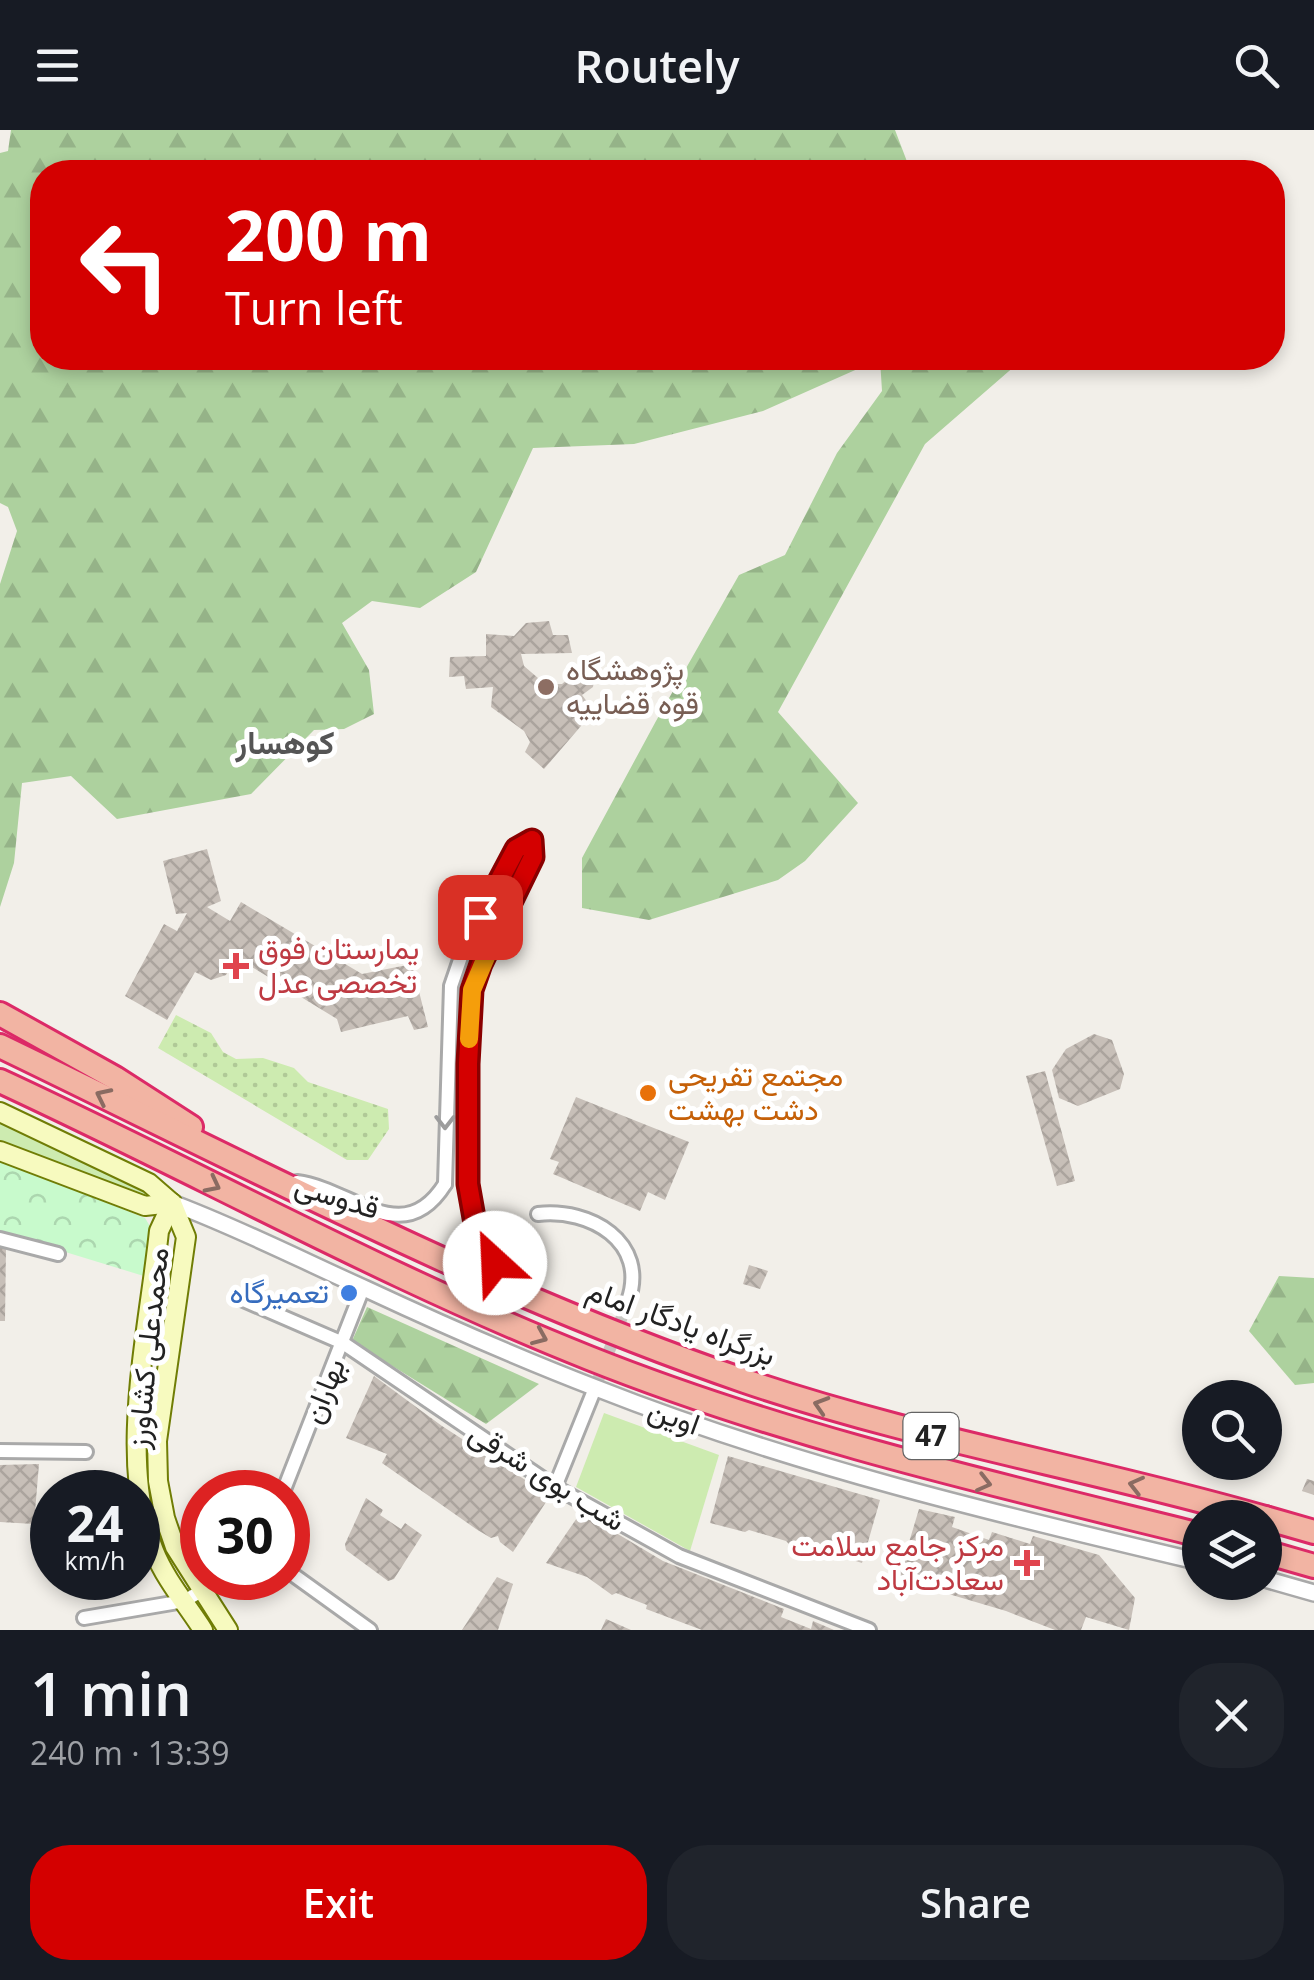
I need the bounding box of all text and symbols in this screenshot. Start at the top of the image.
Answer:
text: Routely [574,35,740,96]
icon: menu [30,38,85,93]
icon: search [1229,38,1284,93]
text: 200 m [225,186,432,282]
icon: left [60,200,190,330]
text: Turn left [225,277,403,338]
place label: پژوهشگاه قوه قضاییه [566,648,699,723]
marker: پژوهشگاه قوه قضاییه [535,676,557,698]
district label: کوهسار [235,720,334,763]
pin [438,875,523,960]
icon: arrive [453,890,508,945]
place label: یمارستان فوق تخصصی عدل [258,927,419,1002]
marker: یمارستان فوق تخصصی عدل [223,953,249,979]
place label: مجتمع تفریحی دشت بهشت [668,1054,843,1129]
marker: مجتمع تفریحی دشت بهشت [637,1082,659,1104]
one-way arrow [95,1088,113,1108]
one-way arrow [434,1116,456,1131]
street label: قدوسی [290,1163,385,1228]
one-way arrow [203,1173,221,1192]
position arrow [443,1211,547,1315]
street label: محمدعلی کشاورز [115,1245,177,1451]
street label: بزرگراه یادگار امام [581,1268,782,1375]
place label: تعمیرگاه [230,1271,329,1312]
marker: تعمیرگاه [338,1282,360,1304]
one-way arrow [530,1326,547,1346]
street label: بهاران [291,1352,354,1429]
map controls [1182,1380,1282,1600]
button: search [1182,1380,1282,1480]
street label: اوین [643,1387,706,1444]
one-way arrow [814,1396,831,1416]
street label: شب بوی شرقی [462,1411,634,1540]
road number: 47 [904,1413,958,1459]
speed limit sign: 30 [180,1470,310,1600]
one-way arrow [975,1471,992,1492]
one-way arrow [1128,1476,1145,1497]
text: 24 [66,1489,124,1557]
button: layers [1182,1500,1282,1600]
place label: مرکز جامع سلامت سعادت‌آباد [791,1524,1004,1599]
text: km/h [65,1543,125,1577]
marker: مرکز جامع سلامت سعادت‌آباد [1014,1550,1040,1576]
text: 1 min [30,1652,192,1734]
button: close [1179,1663,1284,1768]
text: 240 m · 13:39 [30,1731,229,1774]
button: Exit [30,1845,647,1960]
button: Share [667,1845,1284,1960]

